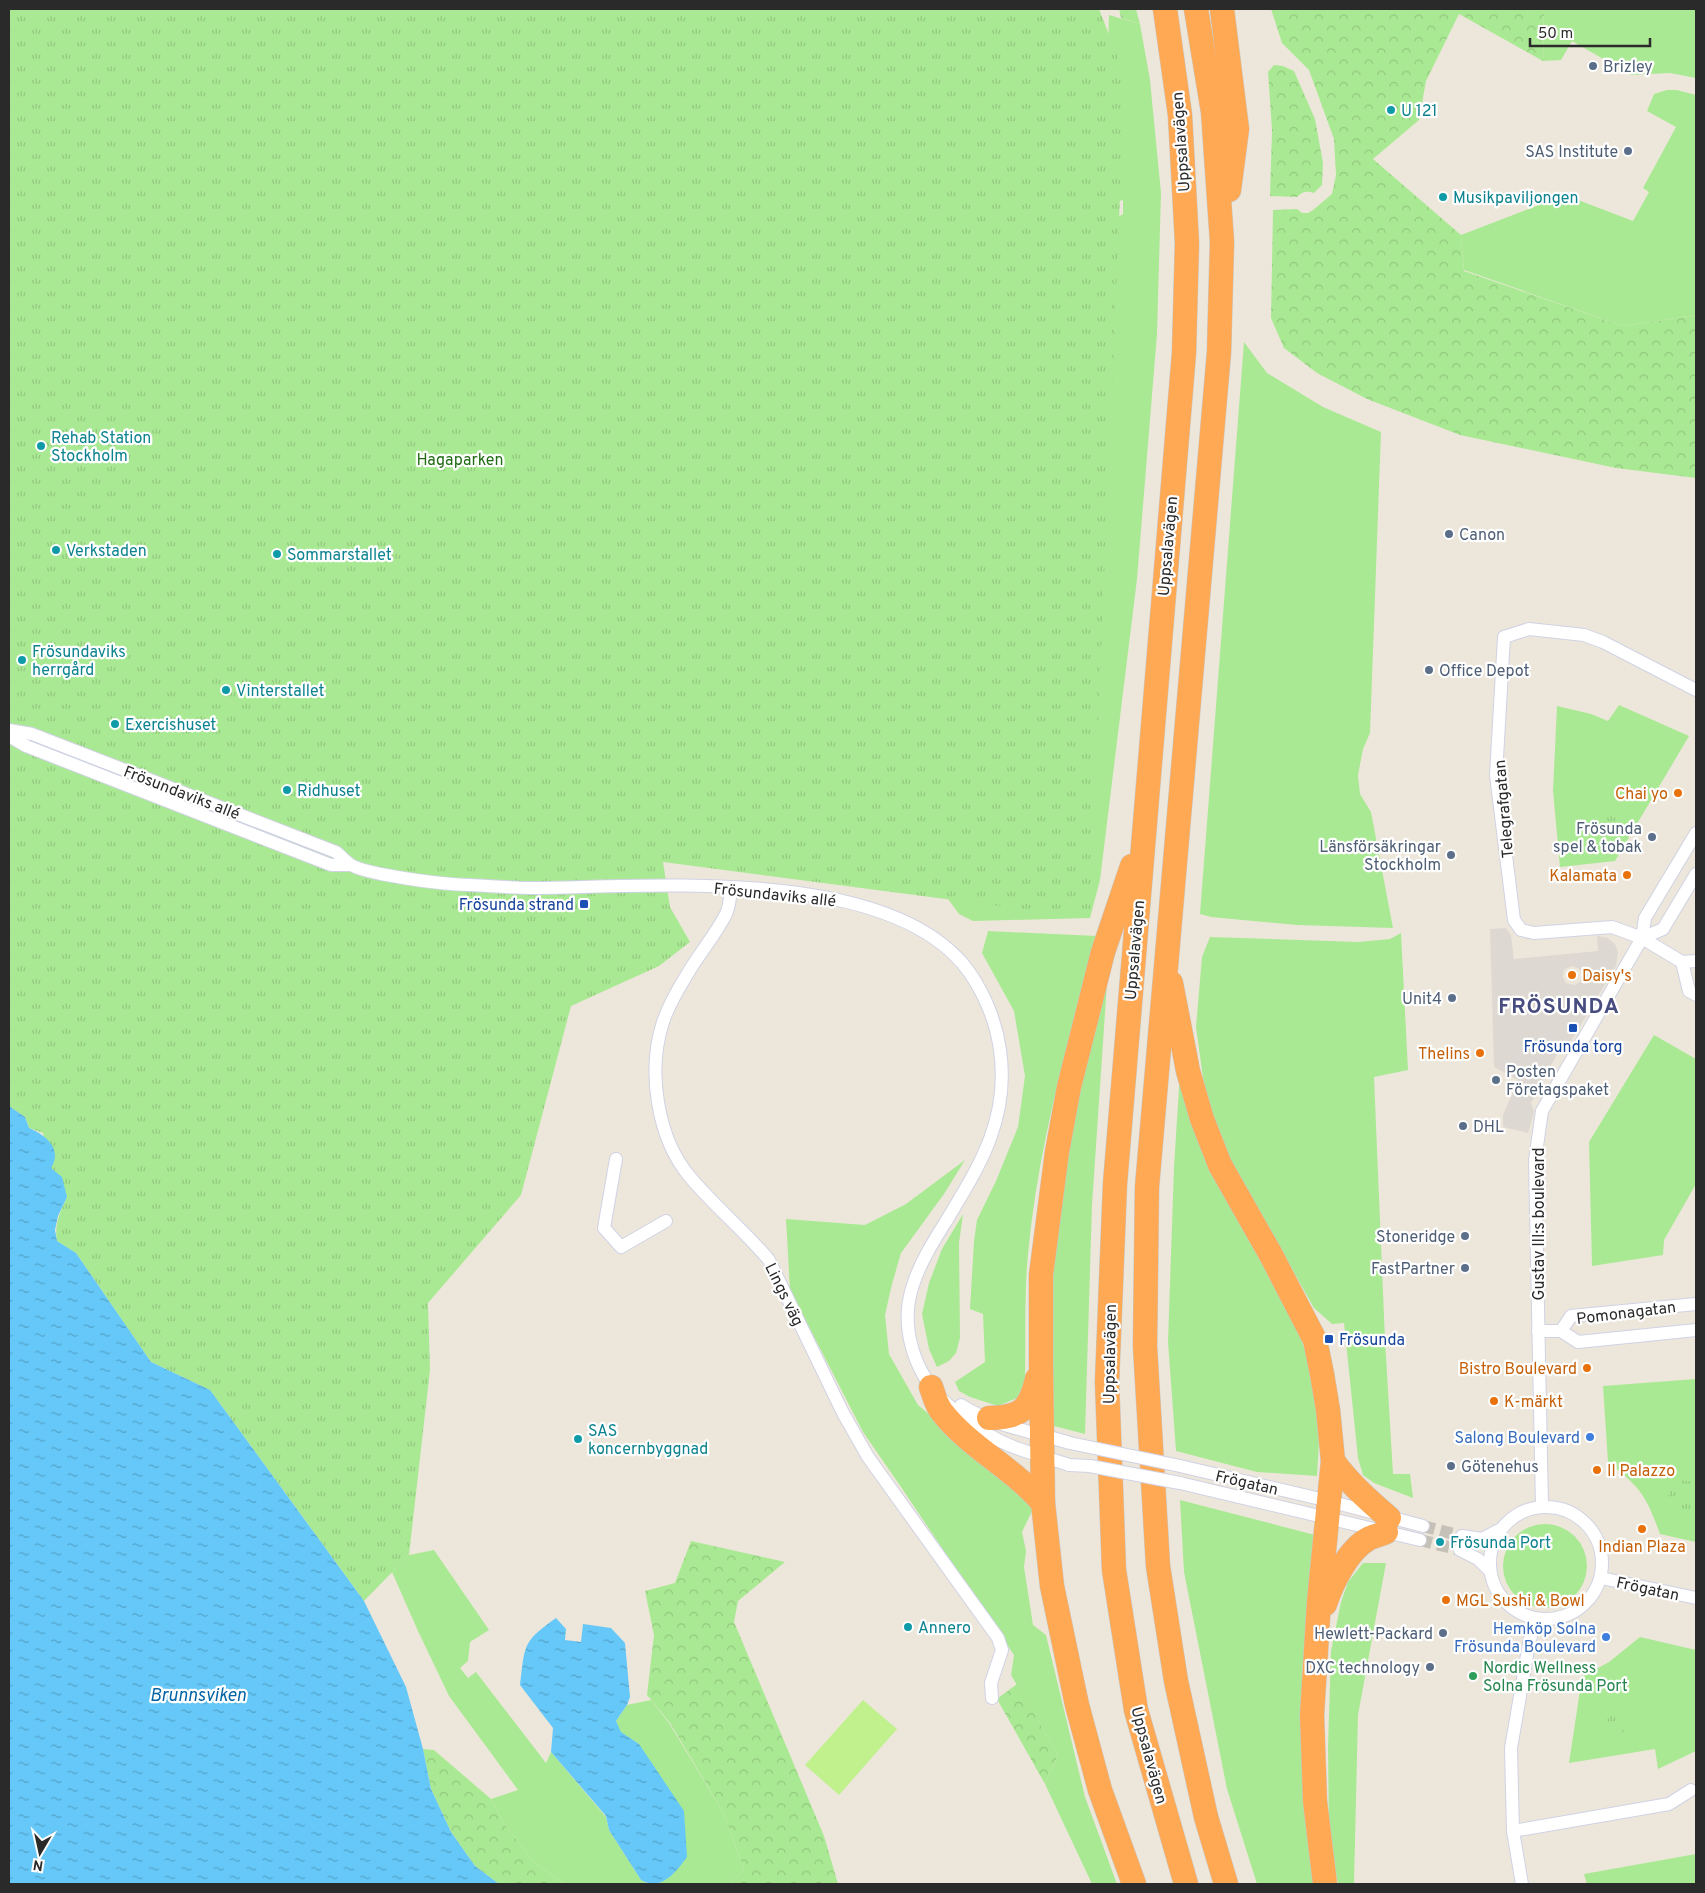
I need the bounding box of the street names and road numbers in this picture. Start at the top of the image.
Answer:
street label: Uppsalavägen [1169,91,1195,193]
street label: Uppsalavägen [1155,495,1183,597]
street label: Telegrafgatan [1491,759,1519,859]
street label: Frösundaviks allé [120,762,242,825]
street label: Frösundaviks allé [713,880,837,912]
street label: Uppsalavägen [1122,899,1150,1001]
street label: Gustav III:s boulevard [1530,1148,1550,1300]
street label: Lings väg [759,1260,807,1330]
street label: Pomonagatan [1575,1298,1677,1330]
street label: Uppsalavägen [1100,1304,1122,1404]
street label: Frögatan [1213,1467,1280,1501]
street label: Frögatan [1614,1574,1681,1606]
street label: Uppsalavägen [1125,1705,1171,1807]

